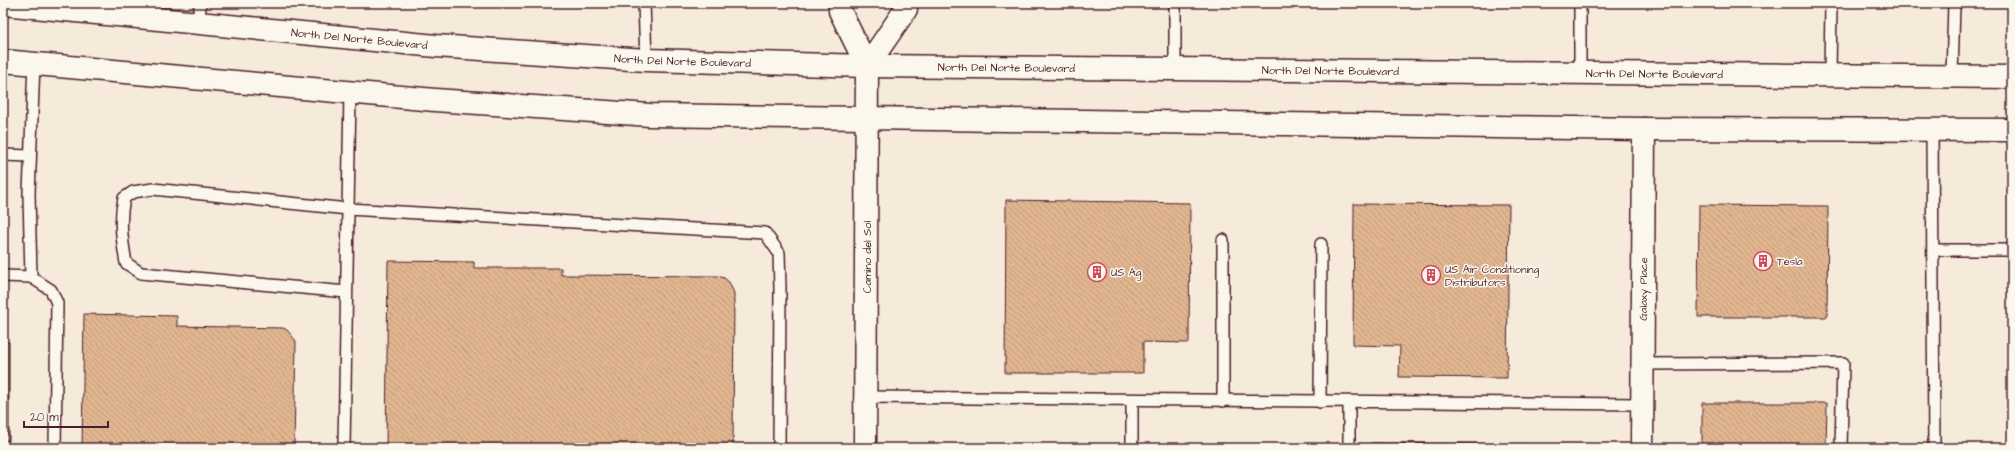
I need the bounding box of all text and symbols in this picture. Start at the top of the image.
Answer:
street label: North Del Norte Boulevard [290,24,429,53]
street label: North Del Norte Boulevard [614,50,752,70]
street label: North Del Norte Boulevard [938,59,1075,76]
street label: North Del Norte Boulevard [1262,62,1399,79]
street label: North Del Norte Boulevard [1586,65,1723,82]
street label: Camino del Sol [860,221,875,293]
building icon: Tesla [1752,250,1774,272]
place label: Tesla [1777,254,1803,269]
street label: Galaxy Place [1635,257,1651,321]
building icon: US Ag [1086,261,1108,283]
place label: US Air Conditioning Distributors [1445,262,1540,290]
building icon: US Air Conditioning Distributors [1420,264,1442,286]
place label: US Ag [1111,265,1142,281]
scale bar [24,403,108,429]
text: 20 m [30,409,59,426]

